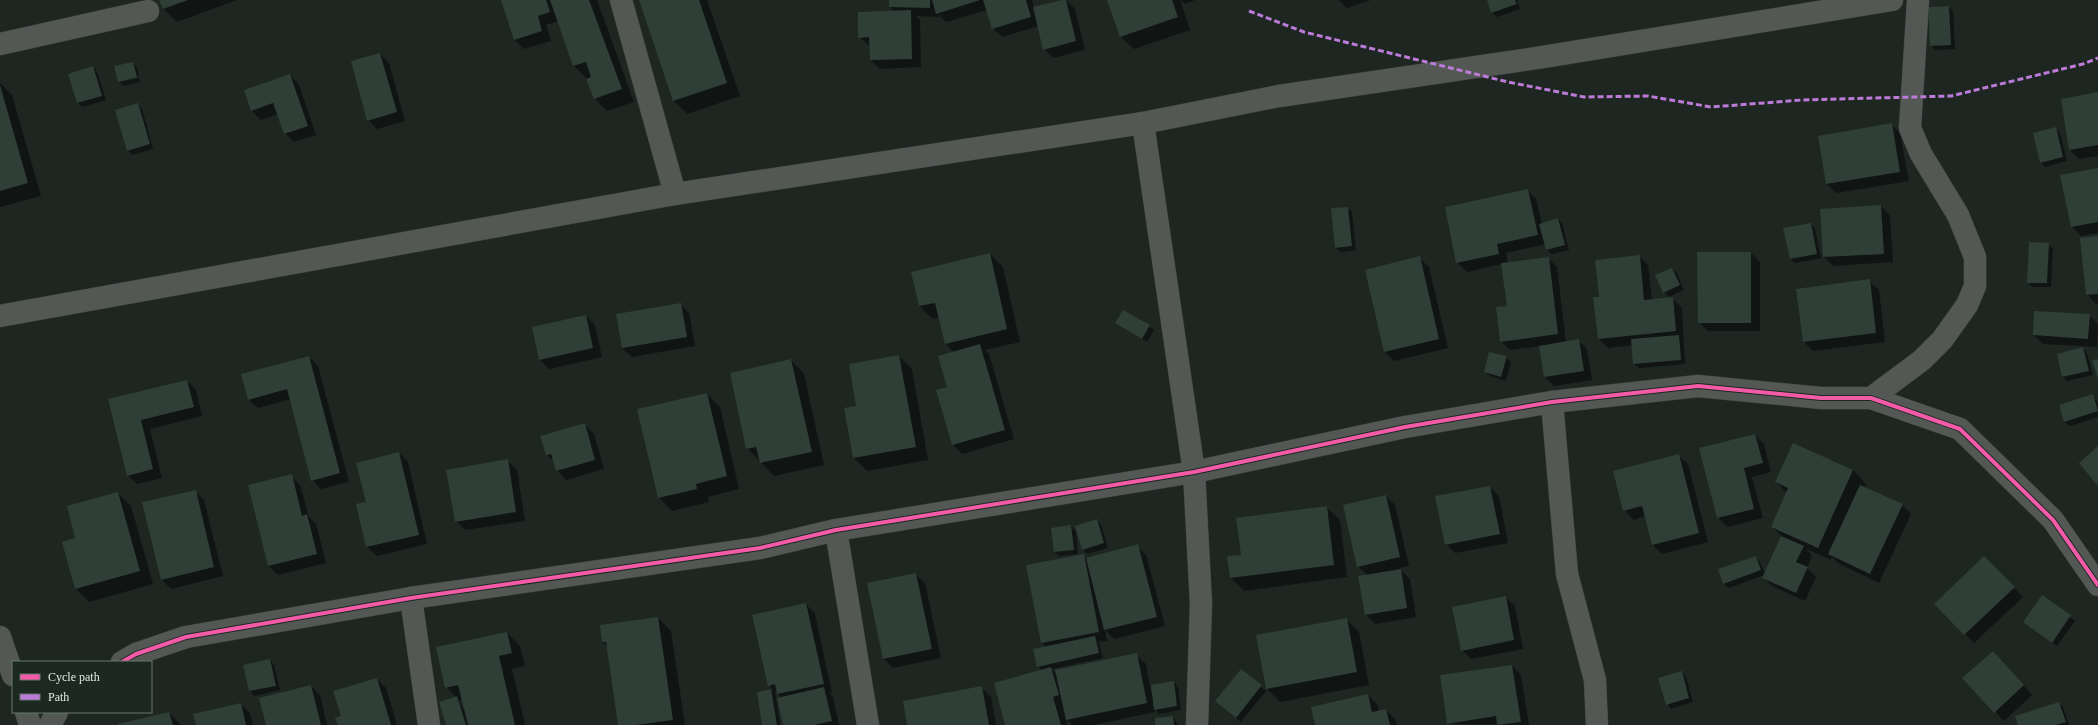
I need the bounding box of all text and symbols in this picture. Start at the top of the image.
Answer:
legend [12,661,152,713]
text: Cycle path [48,670,100,684]
text: Path [48,690,69,704]

